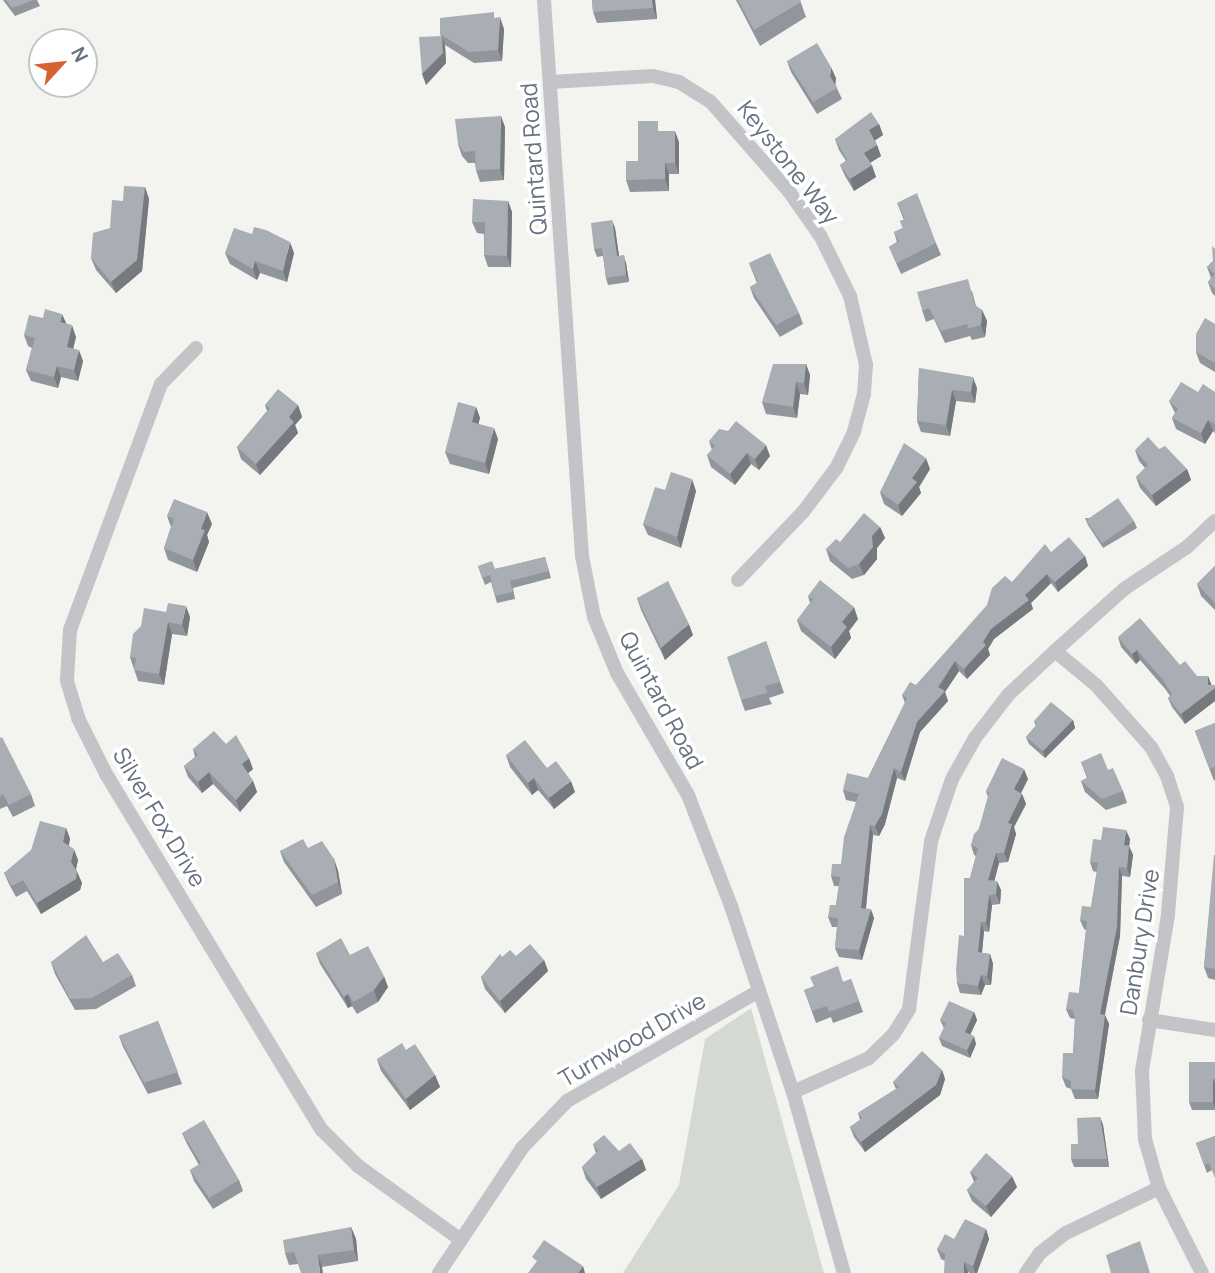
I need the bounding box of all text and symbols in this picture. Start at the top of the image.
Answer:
north arrow [28,28,98,98]
text: N [65,42,95,66]
street label: Quintard Road [514,82,552,236]
street label: Keystone Way [732,95,846,229]
street label: Quintard Road [614,626,710,774]
street label: Silver Fox Drive [108,742,212,892]
street label: Danbury Drive [1114,867,1164,1017]
street label: Turnwood Drive [554,986,710,1092]

